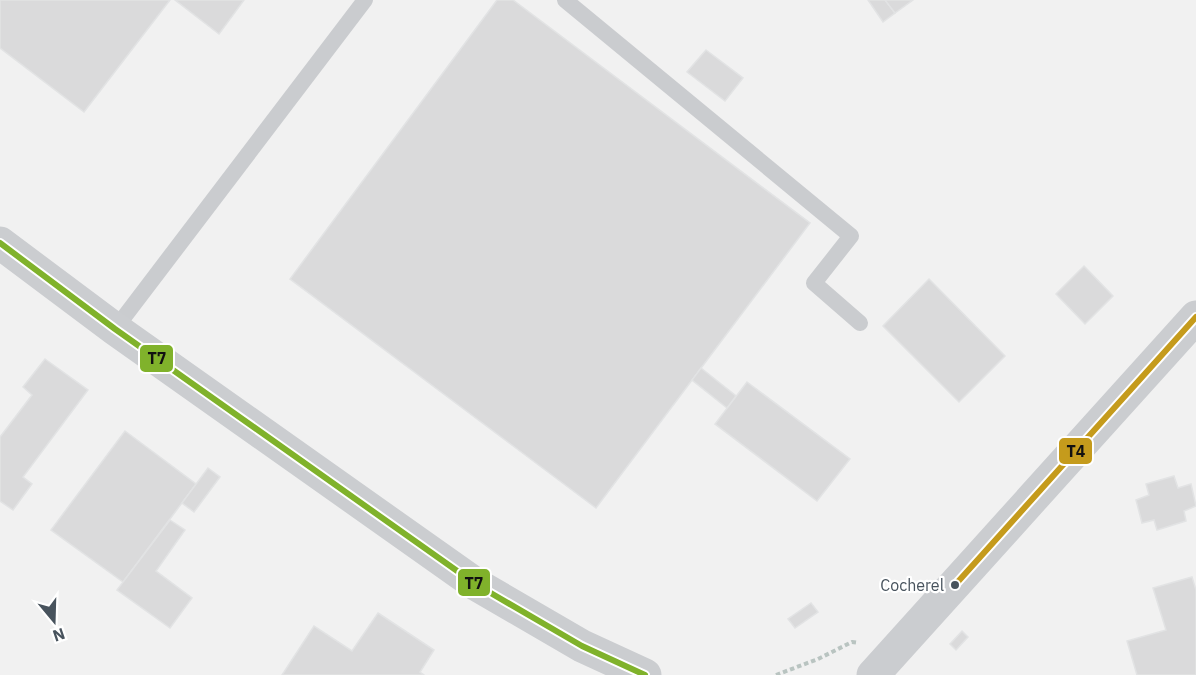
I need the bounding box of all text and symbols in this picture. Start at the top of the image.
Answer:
line badge: T7 [139,344,174,373]
text: T7 [148,348,166,368]
line badge: T4 [1058,437,1093,465]
text: T4 [1067,441,1086,461]
line badge: T7 [457,568,491,597]
text: T7 [465,573,483,593]
place label: Cocherel [880,575,944,595]
marker: Cocherel [949,579,961,591]
north arrow [24,591,84,651]
text: N [50,624,68,647]

